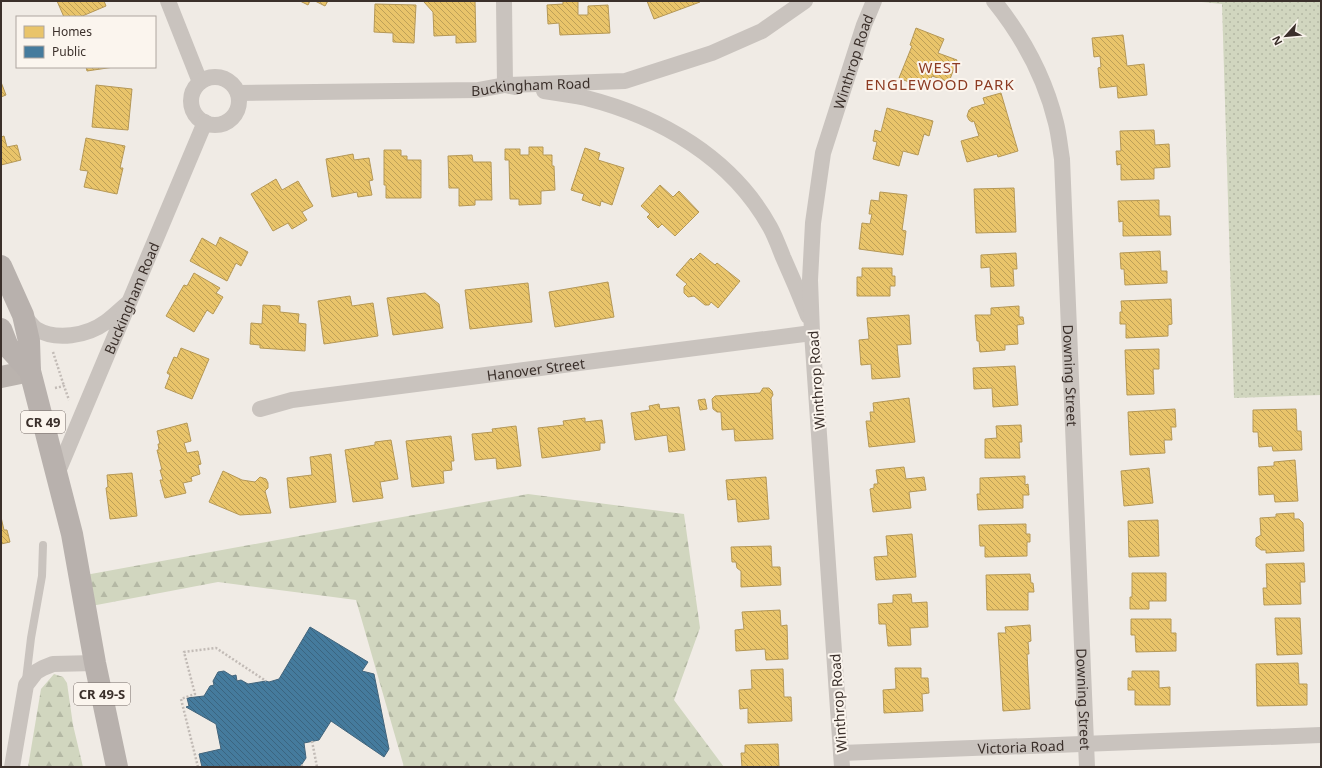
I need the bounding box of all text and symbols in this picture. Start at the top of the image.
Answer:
street label: Winthrop Road [828,11,877,111]
legend [16,16,156,68]
north arrow [1266,16,1306,56]
text: Homes [52,23,92,40]
text: N [1268,33,1285,48]
text: Public [52,43,86,60]
district label: WEST ENGLEWOOD PARK [865,57,1015,94]
street label: Buckingham Road [471,73,591,100]
street label: Buckingham Road [99,239,163,357]
street label: Downing Street [1059,324,1082,427]
street label: Winthrop Road [803,330,829,430]
street label: Hanover Street [486,353,586,384]
road number: CR 49 [21,411,65,433]
street label: Downing Street [1073,648,1096,750]
street label: Winthrop Road [825,653,851,753]
road number: CR 49-S [74,683,130,705]
street label: Victoria Road [977,735,1065,757]

